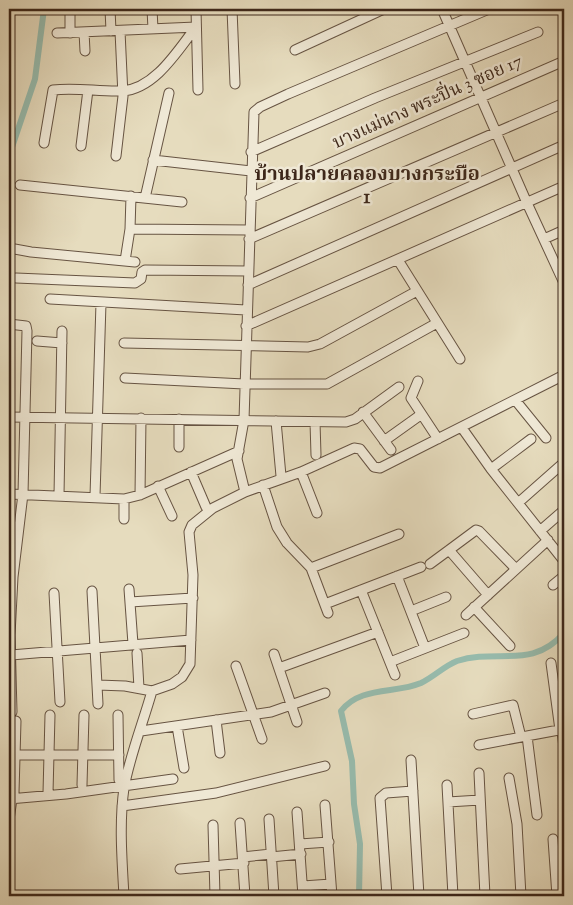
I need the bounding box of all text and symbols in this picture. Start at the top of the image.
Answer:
street label: บางแม่นาง พระปิ่น 3 ซอย 17 [328,47,527,157]
district label: บ้านปลายคลองบางกระบือ 1 [254,161,480,213]

